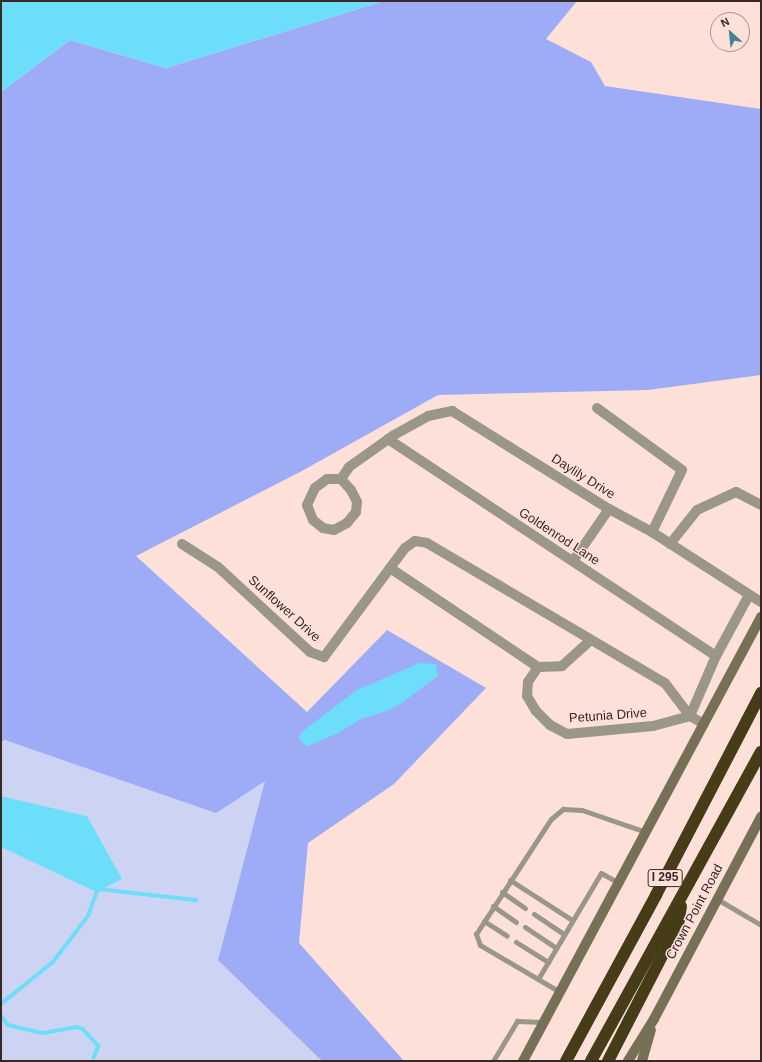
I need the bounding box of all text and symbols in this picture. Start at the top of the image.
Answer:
north arrow [710,12,750,52]
text: N [719,15,731,29]
street label: Daylily Drive [548,451,618,503]
street label: Goldenrod Lane [516,505,602,569]
street label: Sunflower Drive [245,573,323,645]
street label: Petunia Drive [569,705,647,727]
street label: Crown Point Road [663,862,727,962]
road number: I 295 [647,868,683,888]

